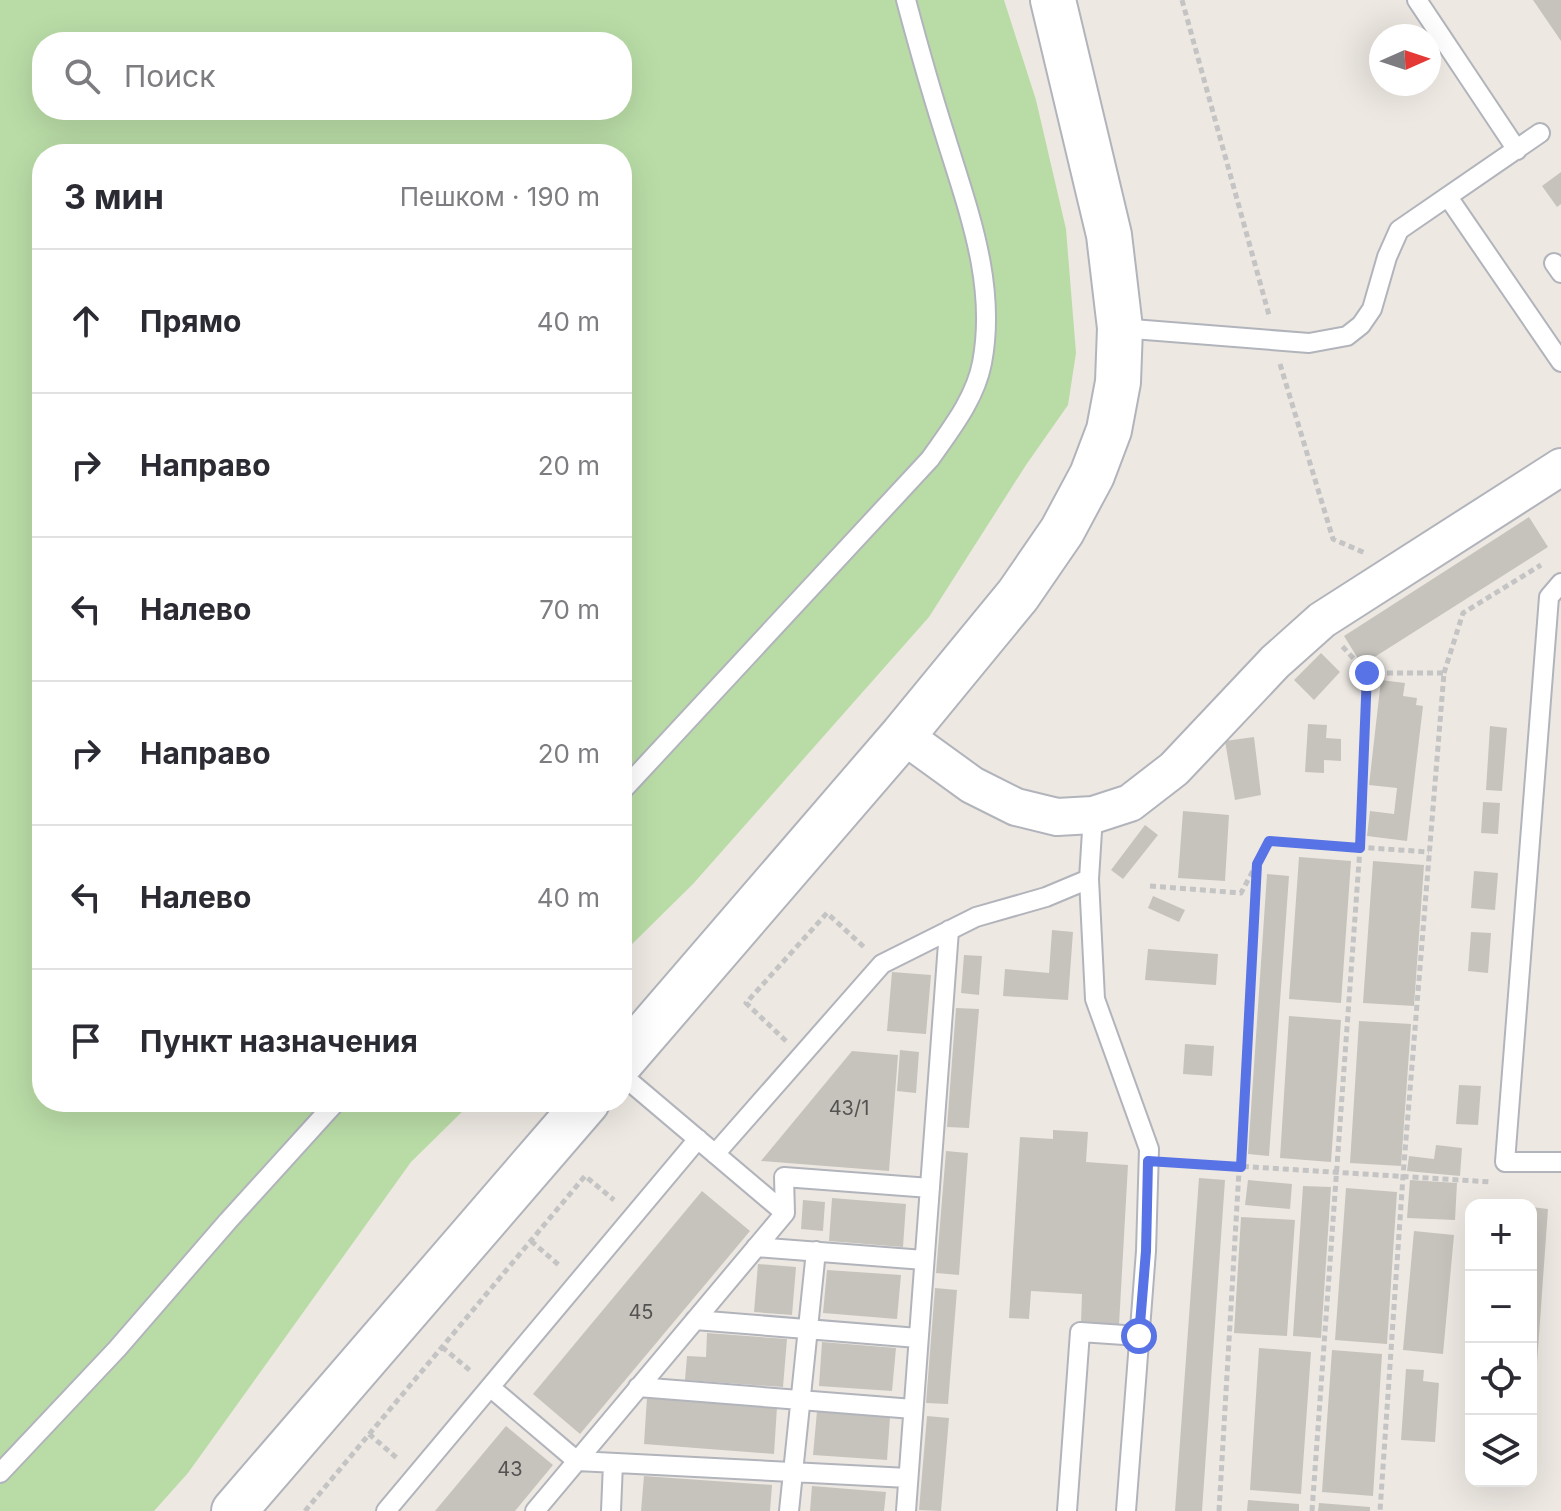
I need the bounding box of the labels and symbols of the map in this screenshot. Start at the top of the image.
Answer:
north arrow [1369,24,1441,96]
route end [1349,655,1385,691]
house number: 43/1 [829,1096,869,1120]
house number: 45 [628,1300,654,1324]
route start [1121,1318,1157,1354]
house number: 43 [497,1457,523,1481]

